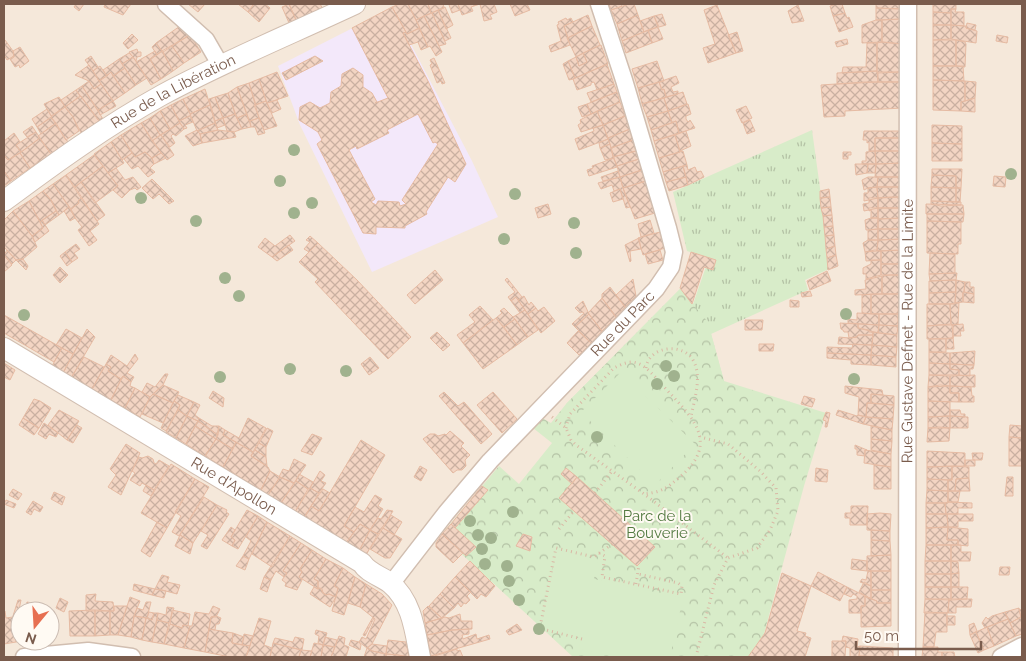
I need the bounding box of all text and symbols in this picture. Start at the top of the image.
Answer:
street label: Rue de la Libération [108,51,238,132]
street label: Rue Gustave Defnet - Rue de la Limite [898,198,917,463]
street label: Rue du Parc [587,287,658,360]
street label: Rue d'Apollon [188,453,280,519]
park label: Parc de la Bouverie [623,507,691,542]
north arrow [10,601,60,651]
scale bar [856,618,981,650]
text: 50 m [864,627,899,645]
text: N [23,629,39,648]

